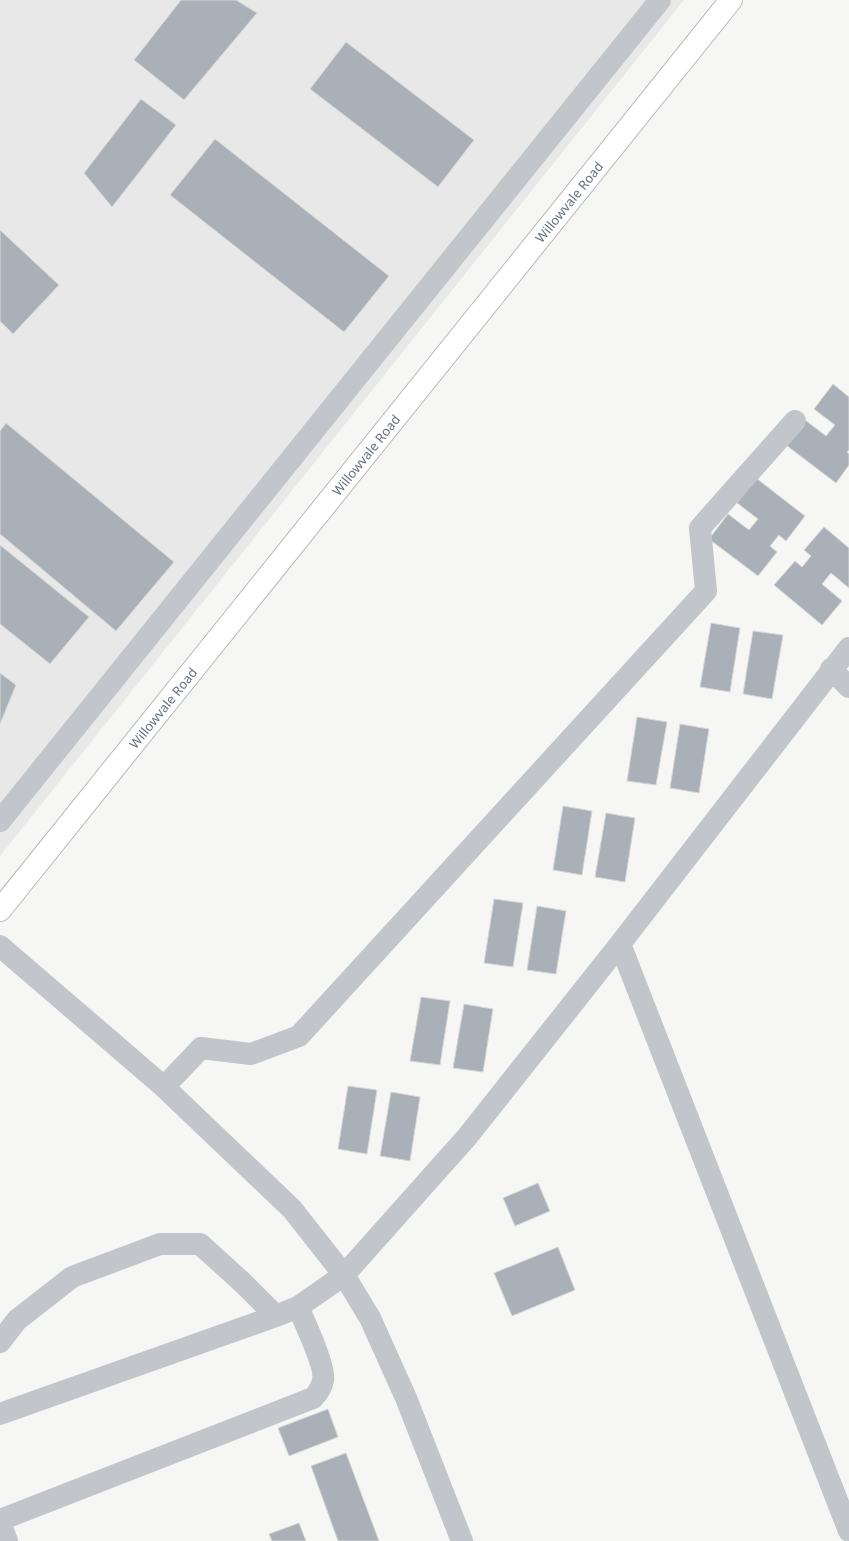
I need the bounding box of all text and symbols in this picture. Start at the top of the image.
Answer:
street label: Willowvale Road [531,158,607,246]
street label: Willowvale Road [328,411,404,499]
street label: Willowvale Road [125,664,201,752]

